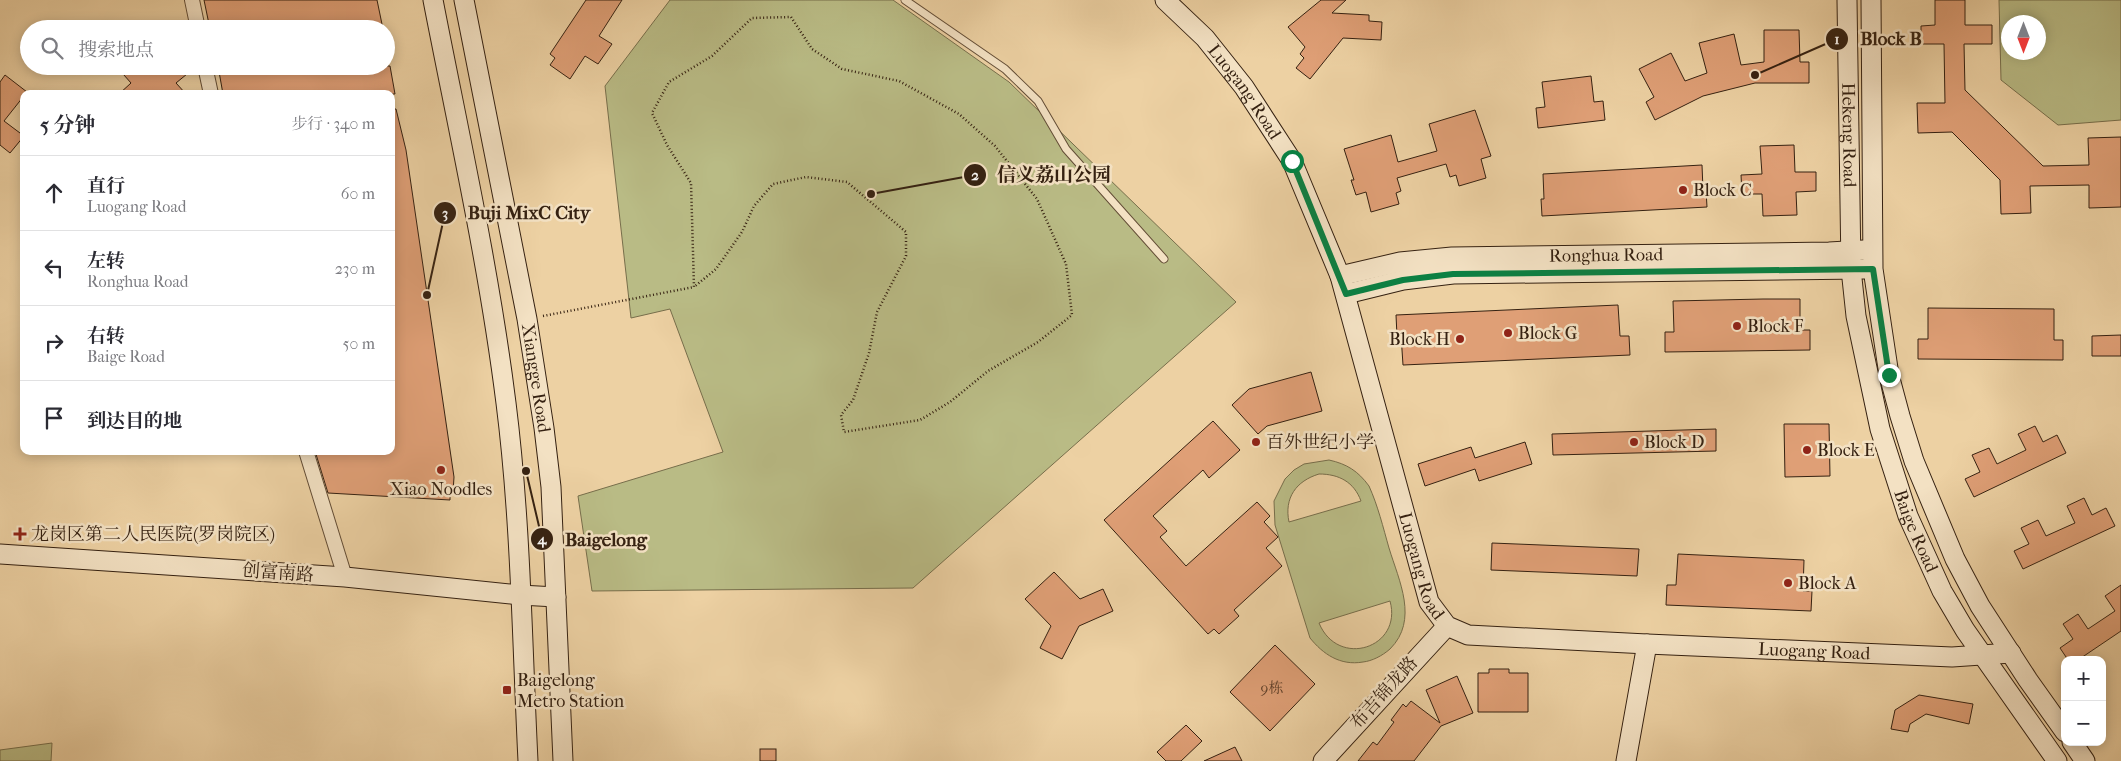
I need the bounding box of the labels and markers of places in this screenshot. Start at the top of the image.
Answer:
callout: Block B [1825,22,1931,56]
callout: 信义荔山公园 [962,158,1121,192]
place label: Block C [1693,180,1752,201]
marker: Block C [1677,184,1689,196]
callout: Buji MixC City [432,196,600,230]
place label: Block F [1747,316,1804,337]
marker: Block F [1731,320,1743,332]
place label: Block G [1518,323,1578,344]
marker: Block G [1502,327,1514,339]
place label: Block H [1389,329,1450,350]
marker: Block H [1454,333,1466,345]
place label: 百外世纪小学 [1266,432,1374,453]
place label: Block D [1644,432,1704,453]
marker: 百外世纪小学 [1250,436,1262,448]
marker: Block D [1628,436,1640,448]
place label: Block E [1817,440,1875,461]
marker: Block E [1801,444,1813,456]
marker: Xiao Noodles [435,464,447,476]
place label: Xiao Noodles [390,479,493,500]
callout: Baigelong [530,522,657,556]
place label: 龙岗区第二人民医院(罗岗院区) [31,524,275,545]
marker: 龙岗区第二人民医院(罗岗院区) [13,527,27,541]
place label: Block A [1798,573,1857,594]
marker: Block A [1782,577,1794,589]
place label: Baigelong Metro Station [517,670,625,712]
marker: Baigelong Metro Station [501,684,513,696]

